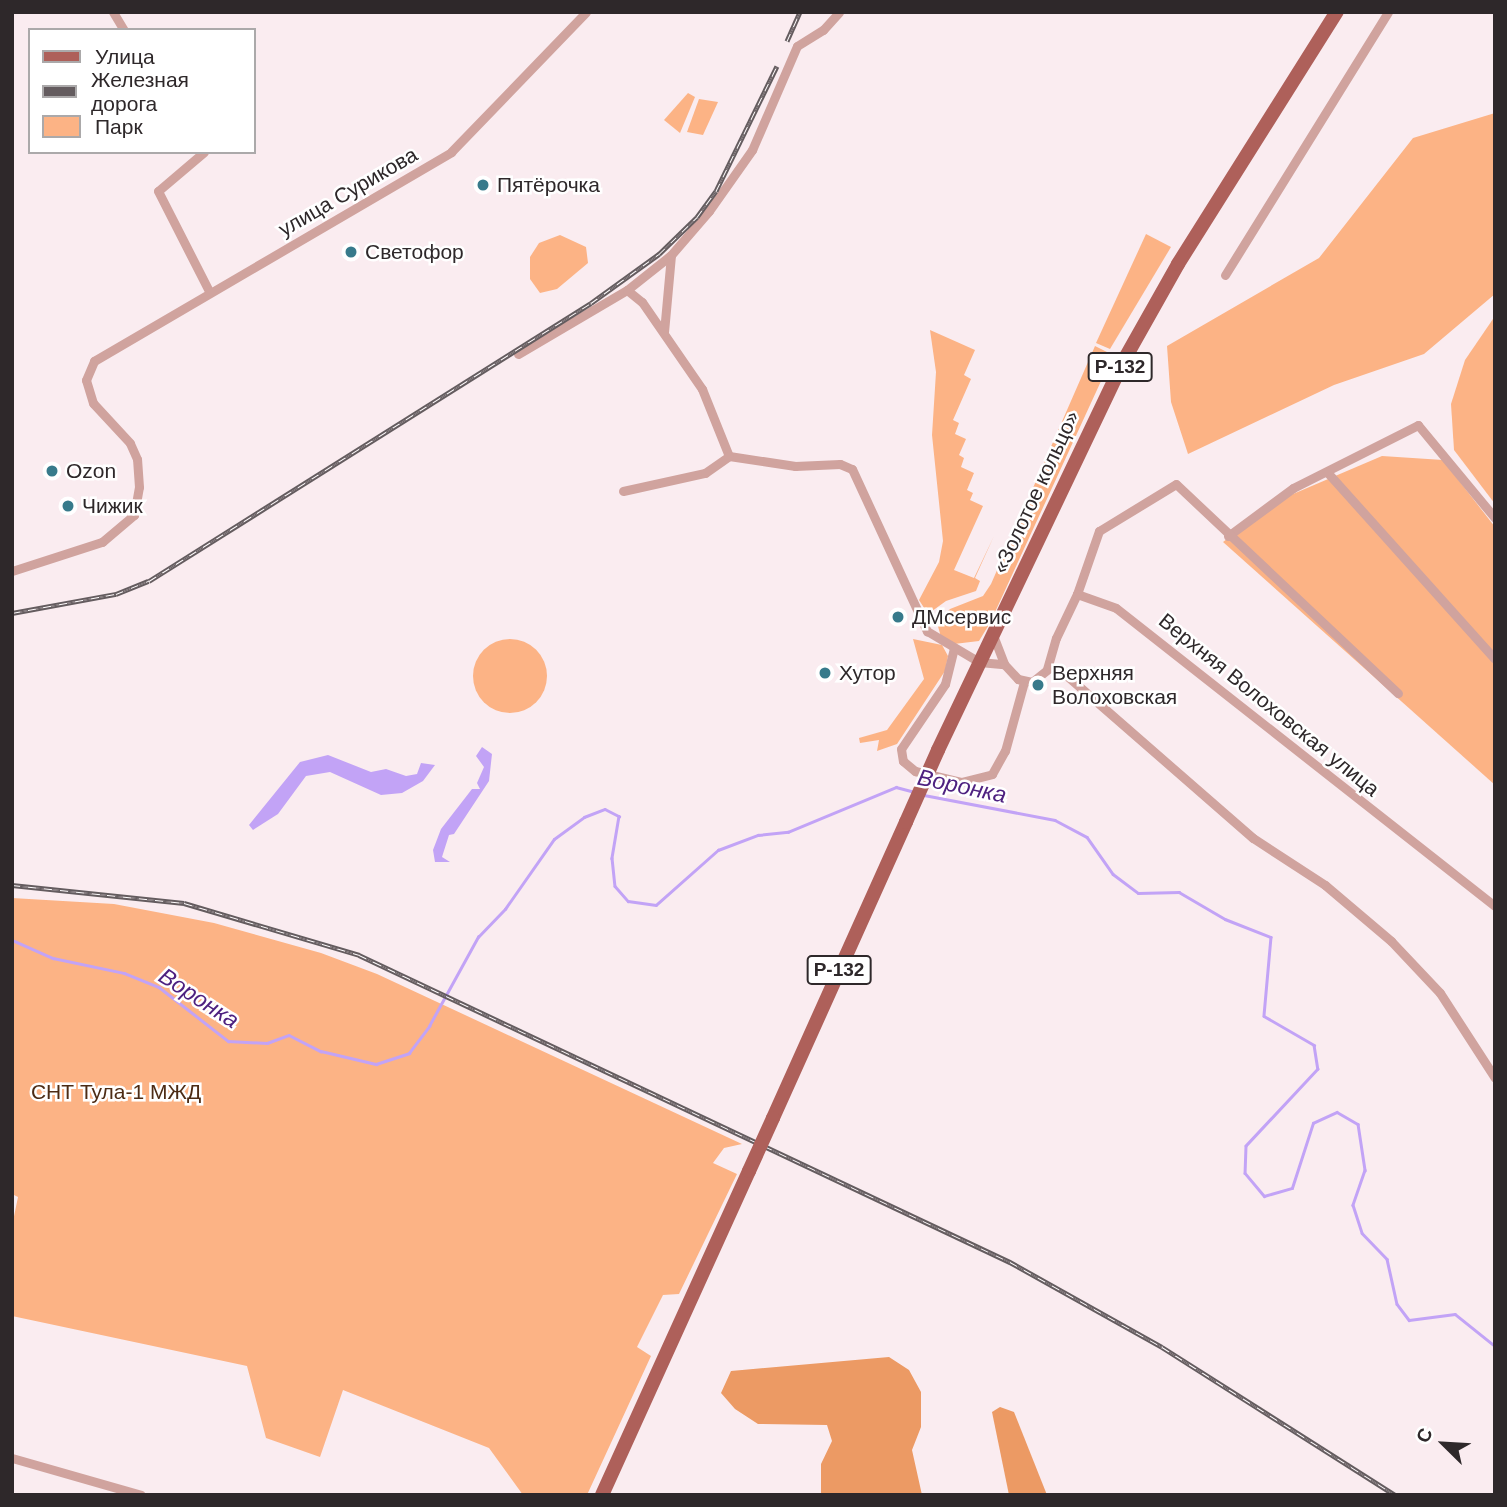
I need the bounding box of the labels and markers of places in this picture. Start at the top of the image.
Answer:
place label: Пятёрочка [497,172,600,198]
marker: Пятёрочка [475,177,491,193]
place label: Светофор [365,239,464,265]
marker: Светофор [343,244,359,260]
place label: Ozon [66,458,116,484]
marker: Ozon [44,463,60,479]
place label: Чижик [82,493,143,519]
marker: Чижик [60,498,76,514]
place label: ДМсервис [912,604,1011,630]
marker: ДМсервис [890,609,906,625]
place label: Хутор [839,660,896,686]
place label: Верхняя Волоховская [1052,660,1177,710]
marker: Хутор [817,665,833,681]
marker: Верхняя Волоховская [1030,677,1046,693]

